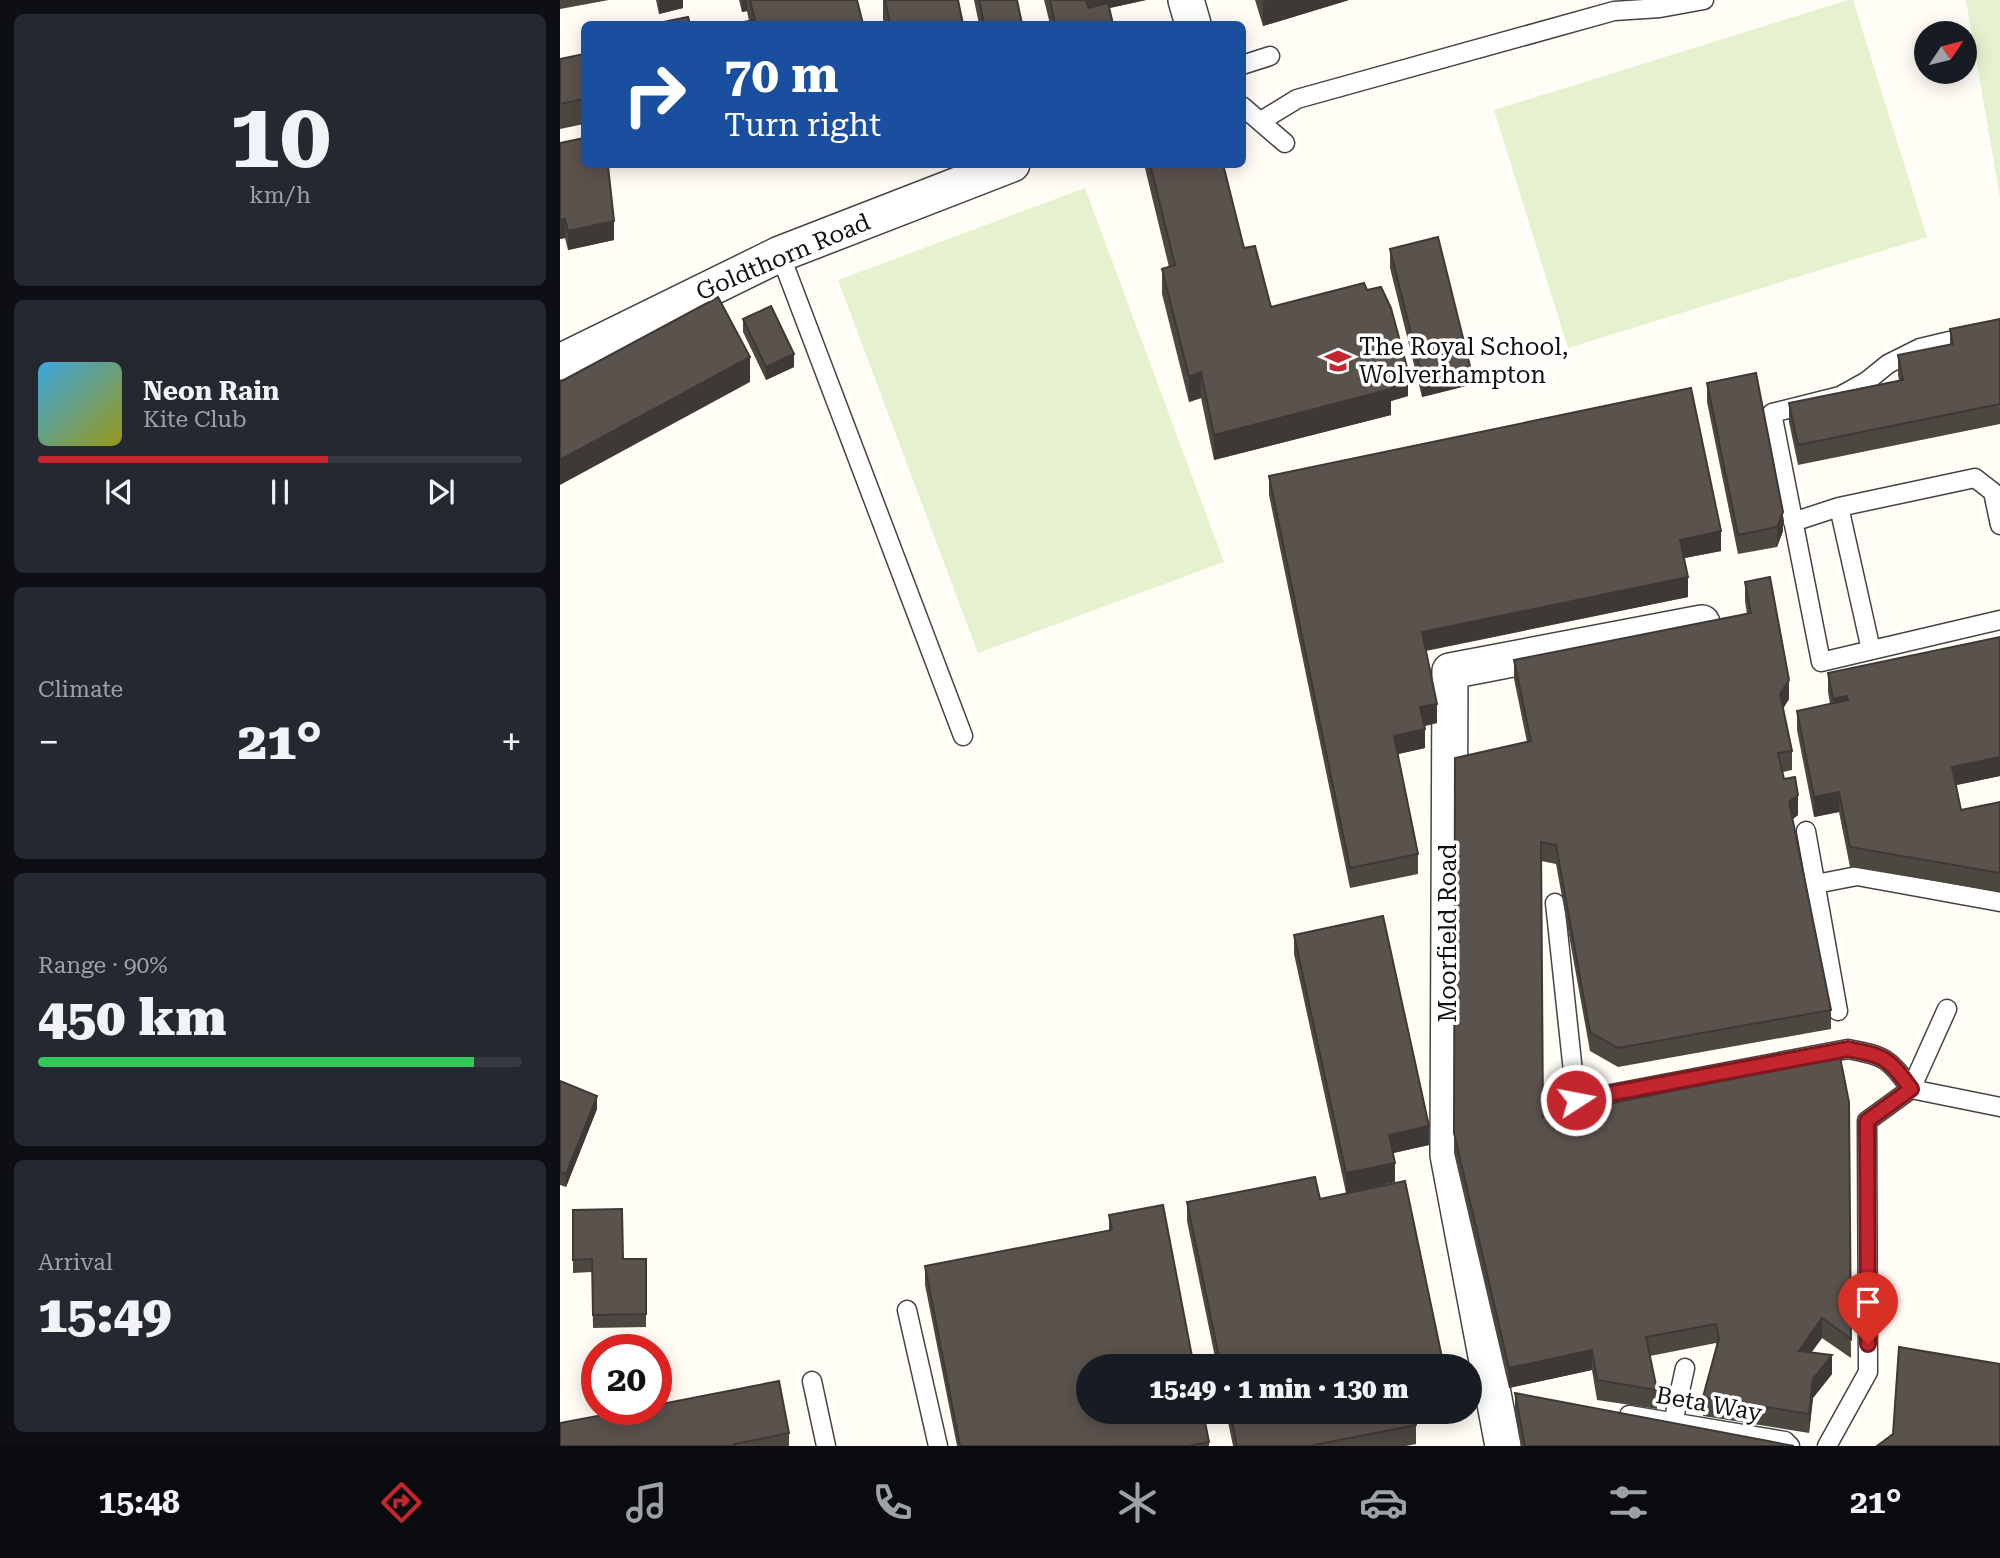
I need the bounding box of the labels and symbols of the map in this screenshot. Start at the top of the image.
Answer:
north arrow [1914,21,1978,84]
street label: Goldthorn Road [692,208,874,306]
place label: The Royal School, Wolverhampton [1359,333,1568,389]
school or university icon: The Royal School, Wolverhampton [1323,346,1353,376]
street label: Moorfield Road [1434,844,1462,1022]
position arrow [1539,1063,1613,1137]
pin [1838,1272,1898,1344]
speed limit sign: 20 [581,1334,672,1425]
street label: Beta Way [1654,1381,1765,1427]

